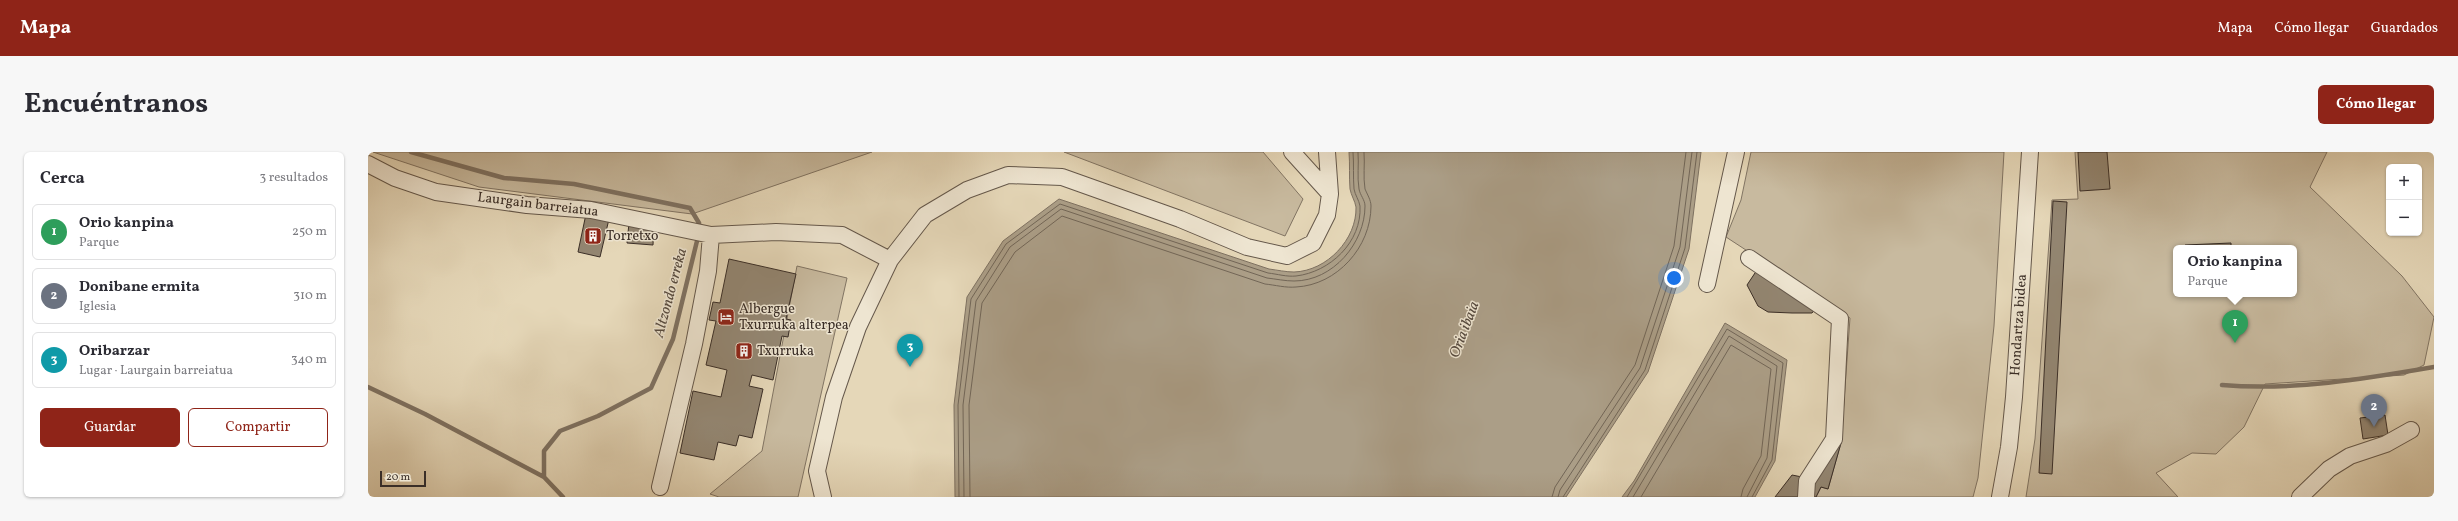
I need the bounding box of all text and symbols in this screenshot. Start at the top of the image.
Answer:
text: Mapa [20,15,71,41]
text: Mapa [2218,19,2253,38]
text: Cómo llegar [2275,19,2349,38]
text: Guardados [2371,19,2438,38]
text: Encuéntranos [24,85,208,124]
button: Cómo llegar [2318,85,2434,124]
map controls [2386,164,2422,236]
button: + [2386,164,2422,200]
text: Cerca [40,167,85,190]
text: 3 resultados [259,169,328,187]
street label: Laurgain barreiatua [476,188,600,222]
button: − [2386,200,2422,236]
text: Orio kanpina [79,213,174,234]
text: 1 [51,223,57,241]
text: 250 m [292,223,327,241]
building icon: Torretxo [583,226,603,246]
place label: Torretxo [606,227,658,246]
text: Parque [79,234,119,252]
popup [2173,245,2297,297]
water label: Altzondo erreka [649,246,693,341]
text: Orio kanpina [2188,252,2282,273]
your location [1664,268,1684,288]
street label: Hondartza bidea [2006,273,2032,377]
text: Parque [2188,273,2228,291]
text: Donibane ermita [79,277,200,298]
text: 2 [51,287,57,305]
text: 310 m [293,287,327,305]
text: Iglesia [79,298,116,316]
water label: Oria ibaia [1445,299,1485,361]
place label: Albergue Txurruka alterpea [739,300,849,335]
hotel icon: Albergue Txurruka alterpea [716,307,736,327]
pin: 1 [2222,310,2248,343]
pin: 3 [897,334,923,367]
text: Oribarzar [79,341,150,362]
building icon: Txurruka [734,341,754,361]
place label: Txurruka [757,342,814,361]
text: 3 [51,351,57,369]
text: 340 m [291,351,327,369]
text: Lugar · Laurgain barreiatua [79,362,233,380]
pin: 2 [2361,394,2387,427]
button: Guardar [40,408,180,447]
button: Compartir [188,408,328,447]
scale bar [380,469,426,488]
text: 20 m [386,470,410,485]

